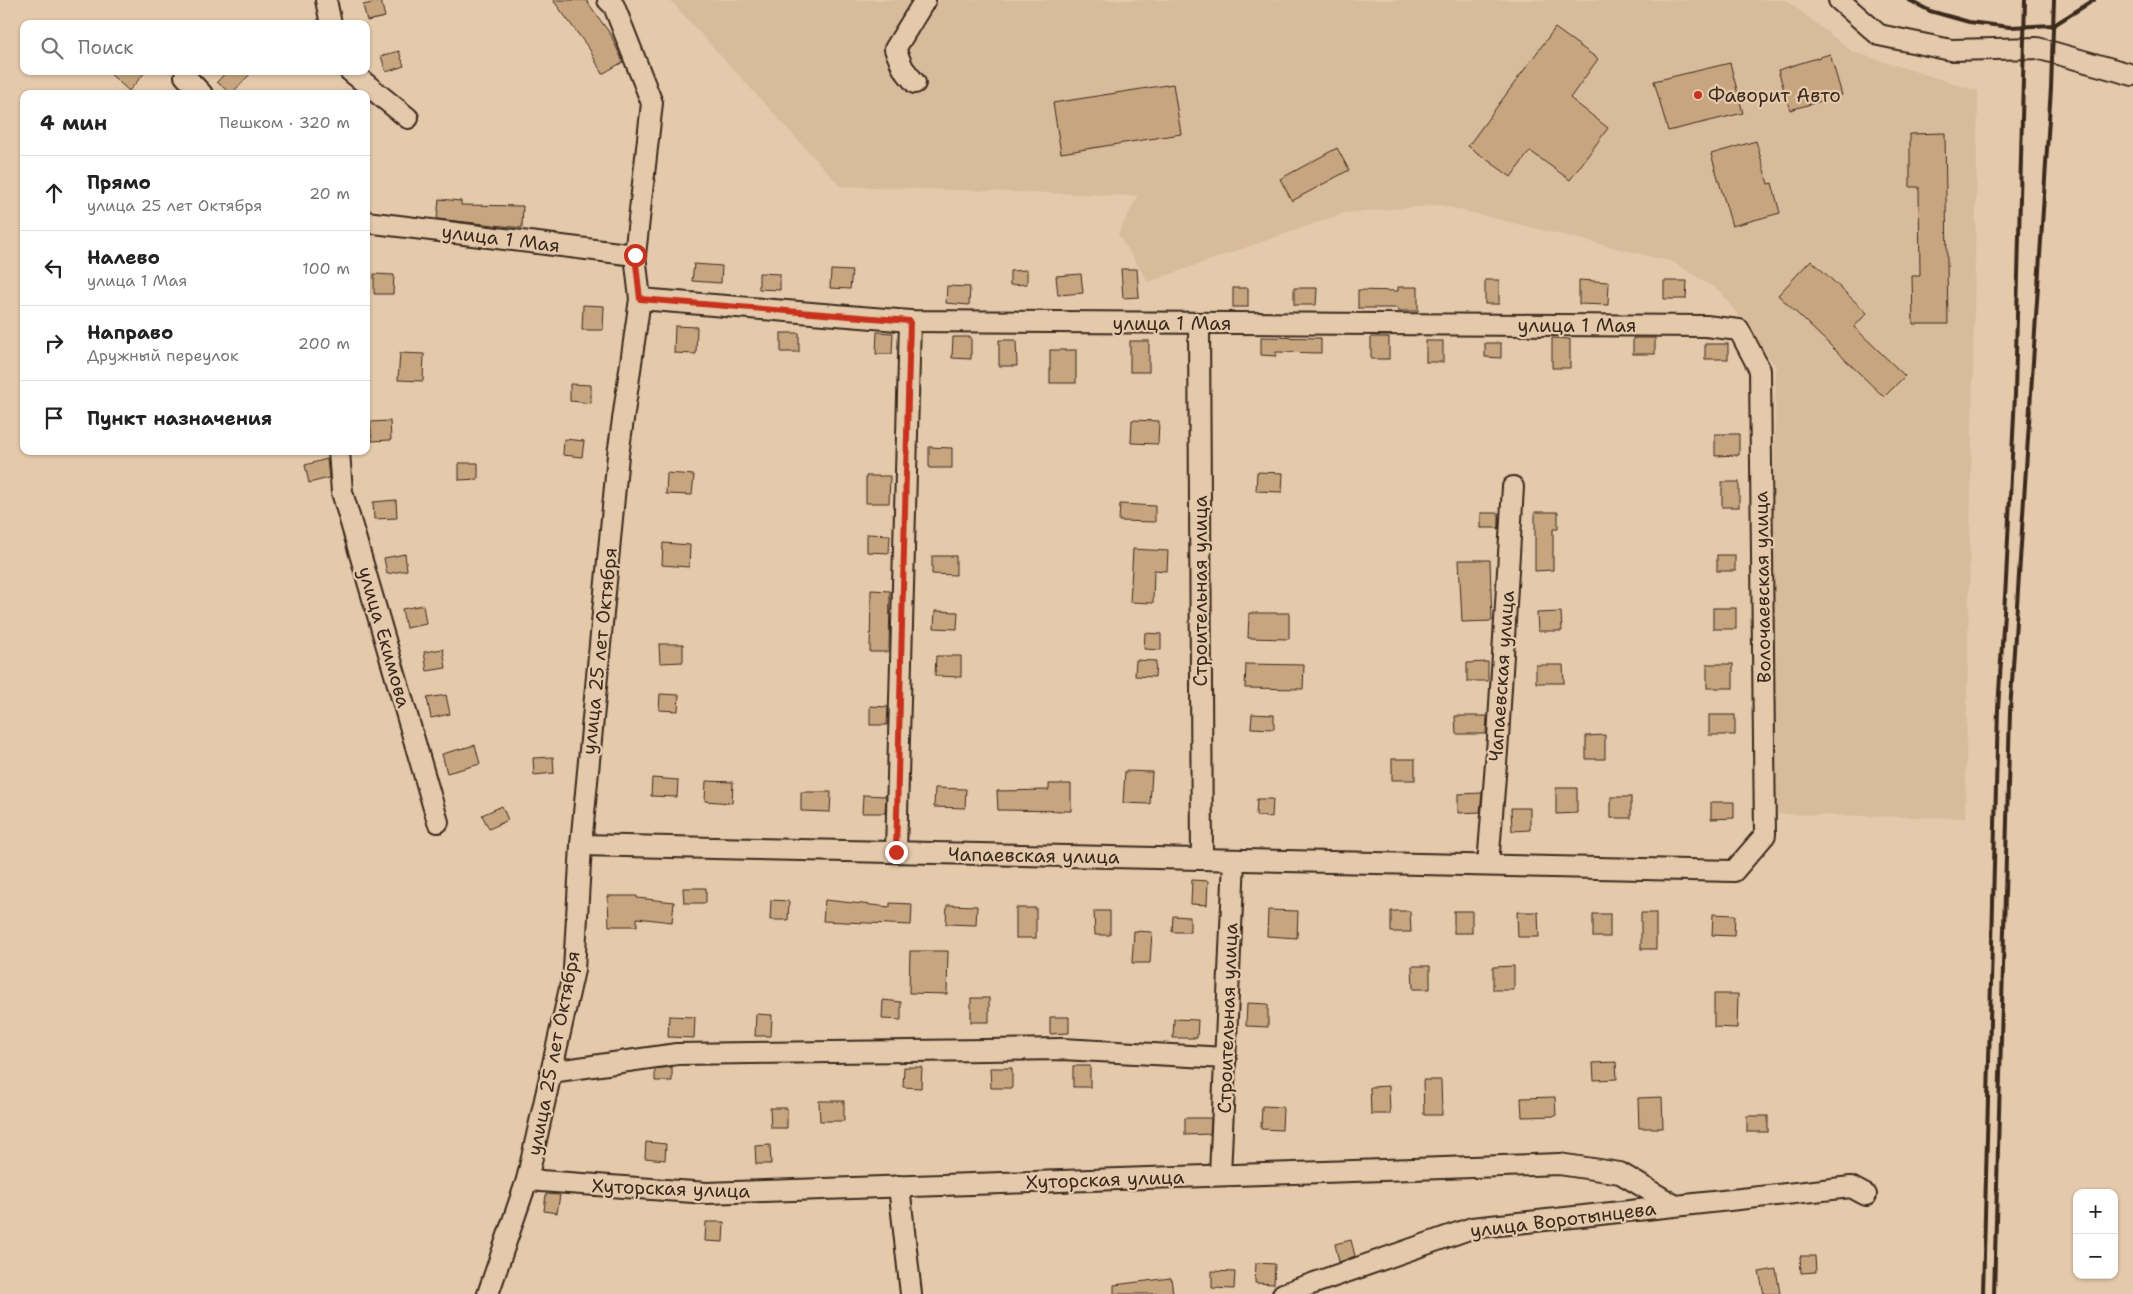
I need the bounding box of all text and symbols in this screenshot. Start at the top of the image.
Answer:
search box [20,20,370,75]
icon: search [38,34,66,62]
text: Поиск [78,35,133,60]
place label: Фаворит Авто [1708,83,1841,108]
marker: Фаворит Авто [1692,89,1704,101]
text: 4 мин [40,109,107,137]
text: Пешком · 320 m [219,112,350,133]
text: Прямо [87,170,151,195]
icon: ahead [40,179,68,207]
text: 20 m [309,183,350,204]
text: улица 25 лет Октября [87,195,262,216]
street label: улица 1 Мая [440,219,561,258]
route start [624,244,647,267]
text: Налево [87,245,160,270]
icon: left [40,254,68,282]
text: 100 m [302,258,350,279]
text: улица 1 Мая [87,270,187,291]
street label: улица 1 Мая [1113,311,1231,336]
street label: улица 1 Мая [1518,313,1636,338]
text: Направо [87,320,173,345]
icon: right [40,329,68,357]
text: 200 m [298,333,350,354]
text: Дружный переулок [87,345,238,366]
icon: arrive [40,404,68,432]
text: Пункт назначения [87,406,272,431]
street label: Волочаевская улица [1748,491,1777,683]
street label: Строительная улица [1188,495,1213,686]
street label: улица 25 лет Октября [576,546,623,756]
street label: улица Екимова [352,564,417,711]
street label: Чапаевская улица [1483,589,1520,762]
route end [885,841,908,864]
street label: Чапаевская улица [948,842,1120,869]
street label: Строительная улица [1212,922,1243,1114]
street label: улица 25 лет Октября [521,949,586,1158]
street label: Хуторская улица [1025,1164,1185,1195]
street label: Хуторская улица [591,1173,751,1204]
map controls [2073,1189,2118,1279]
button: + [2073,1189,2118,1234]
street label: улица Воротынцева [1469,1196,1658,1243]
button: − [2073,1234,2118,1279]

